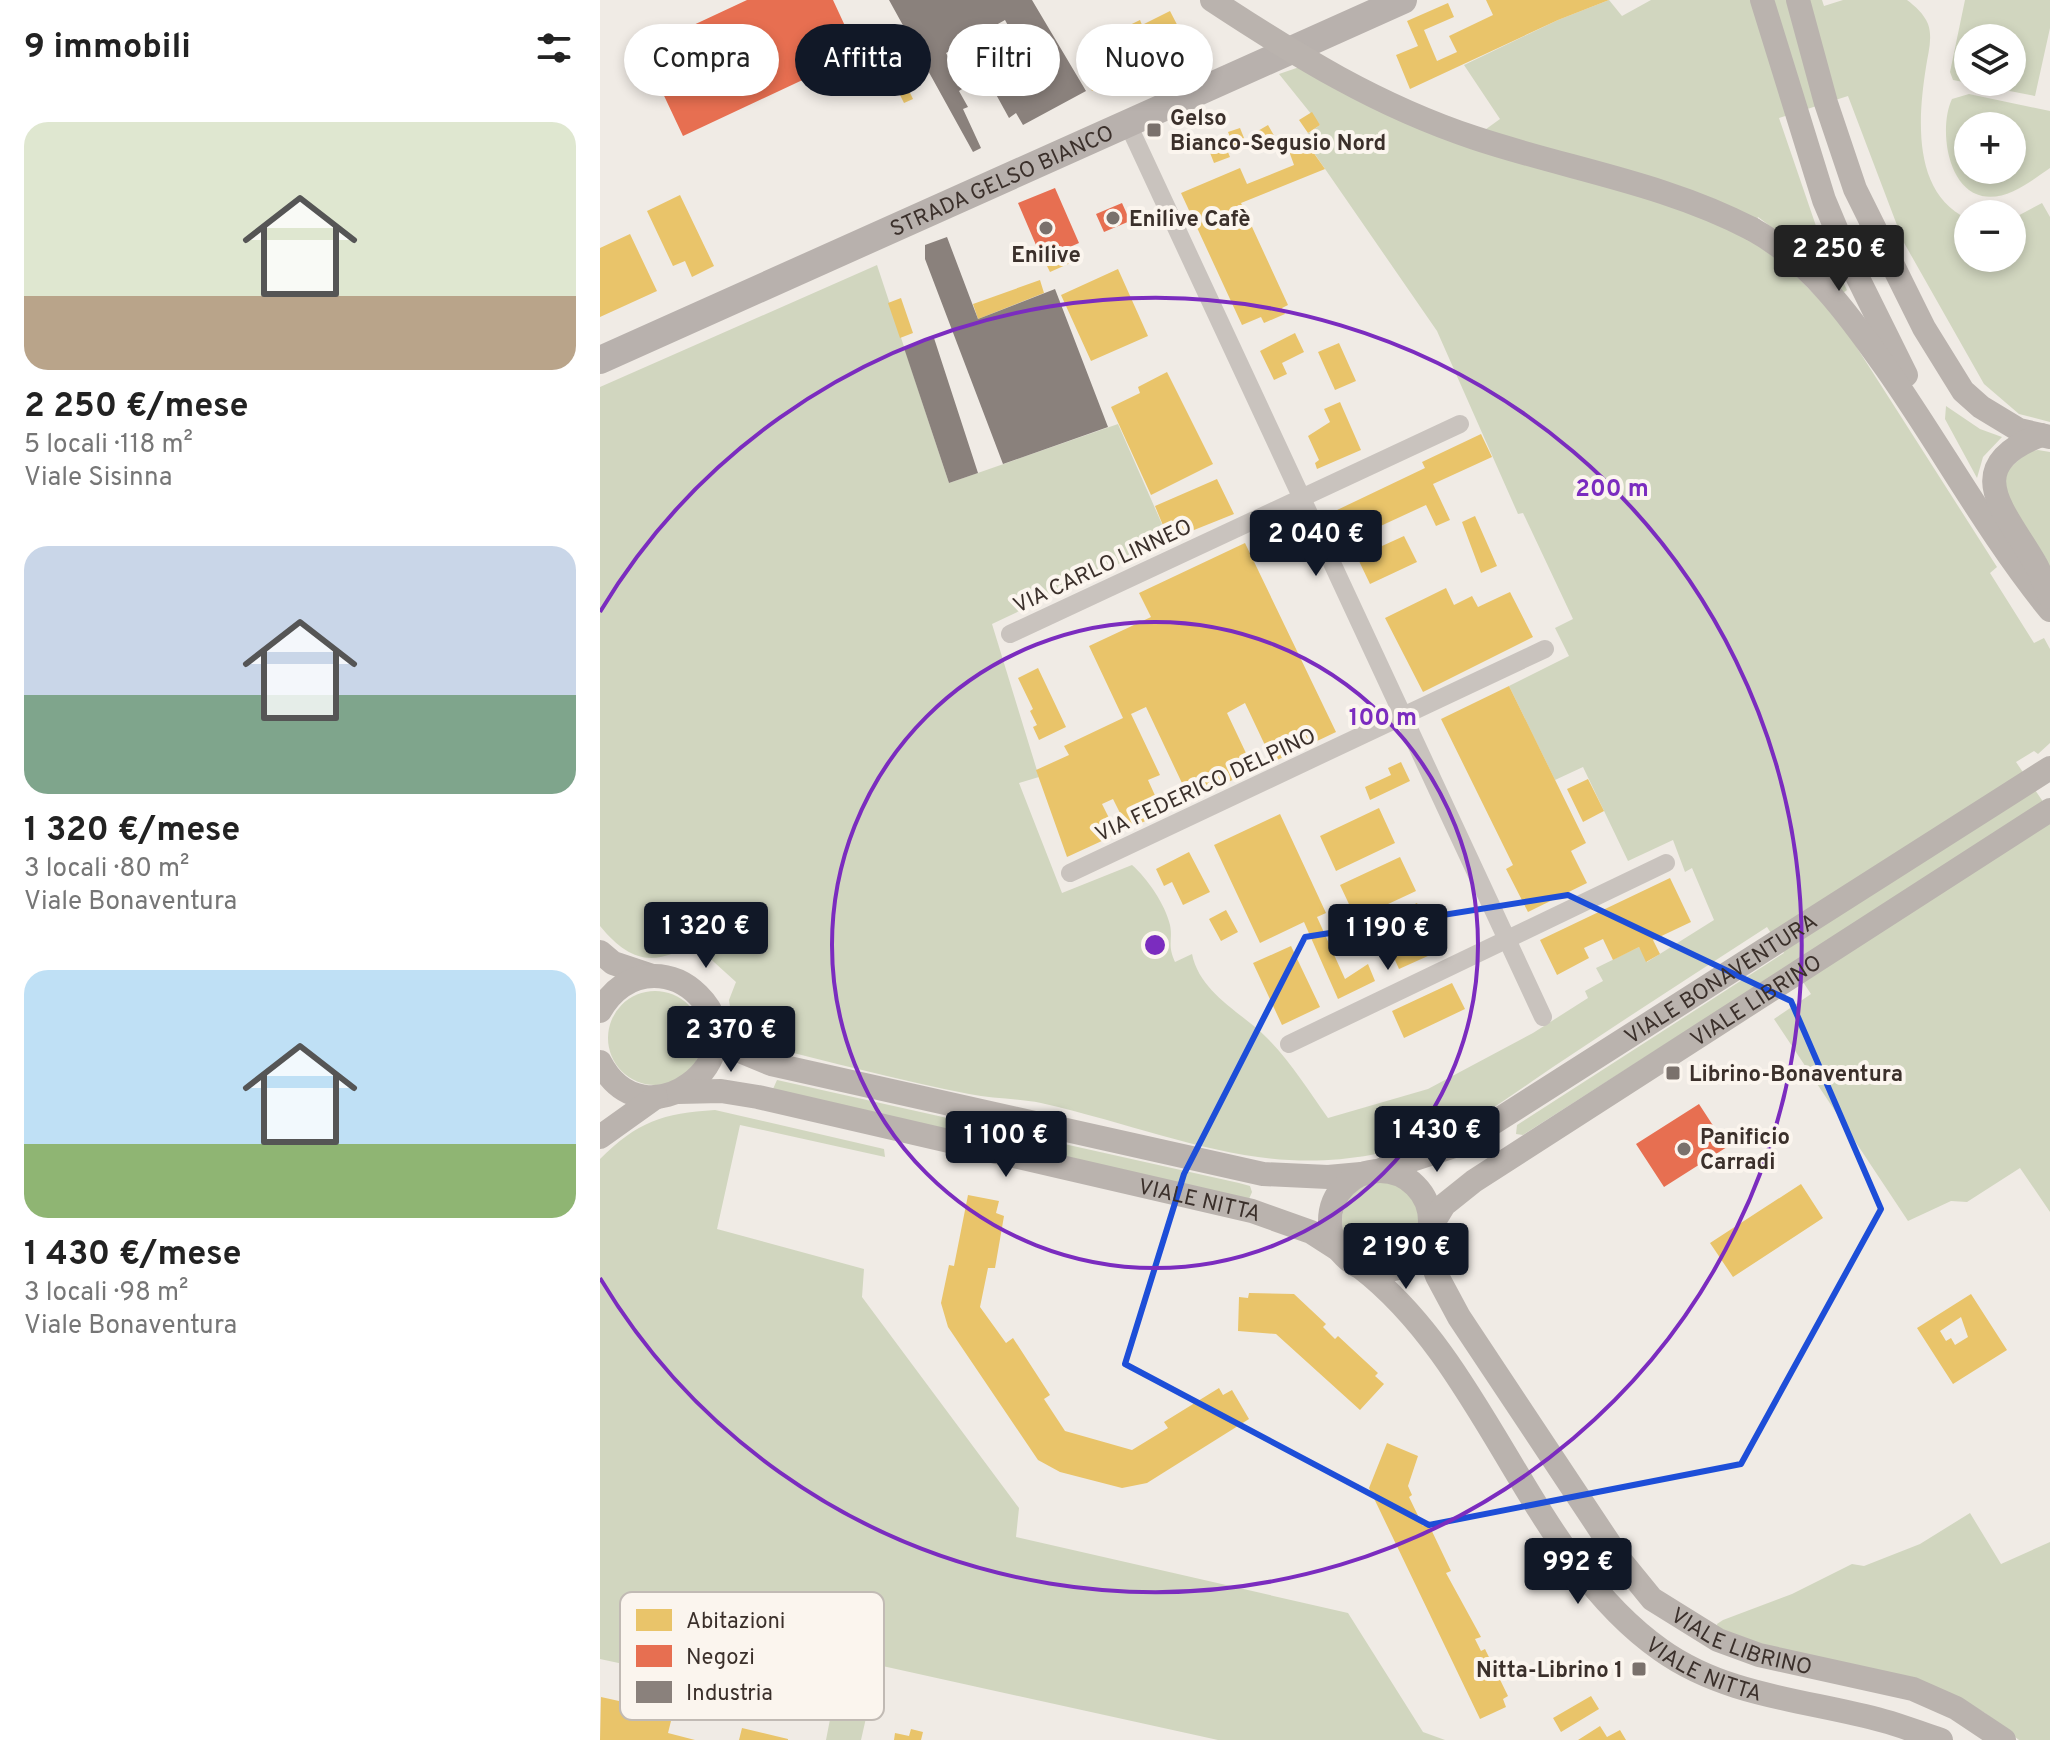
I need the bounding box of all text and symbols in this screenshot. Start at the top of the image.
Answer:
chip: Compra [624,24,779,96]
chip: Affitta [795,24,931,96]
chip: Filtri [947,24,1060,96]
chip: Nuovo [1076,24,1213,96]
map controls [1954,24,2026,272]
button: layers [1954,24,2026,96]
icon: filters [532,26,576,70]
text: 9 immobili [24,27,191,70]
place label: Gelso Bianco-Segusio Nord [1170,106,1386,158]
button: + [1954,112,2026,184]
street label: STRADA GELSO BIANCO [887,120,1119,244]
marker: Gelso Bianco-Segusio Nord [1145,121,1163,139]
icon: home [228,174,372,318]
button: − [1954,200,2026,272]
place label: Enilive Cafè [1129,207,1250,234]
marker: Enilive Cafè [1104,209,1122,227]
marker: Enilive [1037,219,1055,237]
pin: 2 250 € [1765,225,1913,293]
text: 2 250 € [1792,234,1886,267]
place label: Enilive [1011,243,1081,270]
text: 2 250 €/mese [24,386,248,429]
text: 5 locali · 118 m² [24,429,193,462]
text: Viale Sisinna [24,462,173,495]
text: 200 m [1575,475,1649,505]
pin: 2 040 € [1242,510,1390,578]
street label: VIA CARLO LINNEO [1009,514,1197,621]
text: 2 040 € [1268,519,1364,552]
icon: home [228,598,372,742]
text: 100 m [1349,704,1417,734]
street label: VIA FEDERICO DELPINO [1091,723,1321,849]
text: 1 320 €/mese [24,810,240,853]
text: 3 locali · 80 m² [24,853,189,886]
text: Viale Bonaventura [24,886,237,919]
pin: 1 320 € [632,902,780,970]
pin: 1 190 € [1314,904,1462,972]
street label: VIALE BONAVENTURA [1620,909,1823,1052]
text: 1 320 € [662,911,750,944]
text: 1 190 € [1346,913,1430,946]
centre of rings [1141,931,1169,959]
street label: VIALE LIBRINO [1686,950,1827,1054]
pin: 2 370 € [657,1006,805,1074]
text: 2 370 € [685,1015,777,1048]
icon: home [228,1022,372,1166]
place label: Librino-Bonaventura [1689,1062,1903,1089]
marker: Librino-Bonaventura [1664,1064,1682,1082]
pin: 1 430 € [1363,1106,1511,1174]
pin: 1 100 € [932,1111,1080,1179]
text: 1 430 € [1393,1115,1481,1148]
text: 1 100 € [964,1120,1048,1153]
place label: Panificio Carradi [1700,1125,1790,1177]
marker: Panificio Carradi [1675,1140,1693,1158]
street label: VIALE NITTA [1135,1174,1264,1229]
pin: 2 190 € [1332,1223,1480,1291]
text: 2 190 € [1362,1232,1450,1265]
text: 1 430 €/mese [24,1234,241,1277]
text: 3 locali · 98 m² [24,1277,189,1310]
text: Viale Bonaventura [24,1310,237,1343]
pin: 992 € [1522,1538,1634,1606]
text: 992 € [1543,1547,1613,1580]
legend [620,1592,884,1720]
street label: VIALE LIBRINO [1665,1603,1814,1682]
text: Abitazioni [686,1609,785,1636]
street label: VIALE NITTA [1639,1632,1764,1709]
text: Negozi [686,1645,755,1672]
place label: Nitta-Librino 1 [1476,1658,1623,1685]
marker: Nitta-Librino 1 [1630,1660,1648,1678]
text: Industria [686,1681,773,1708]

